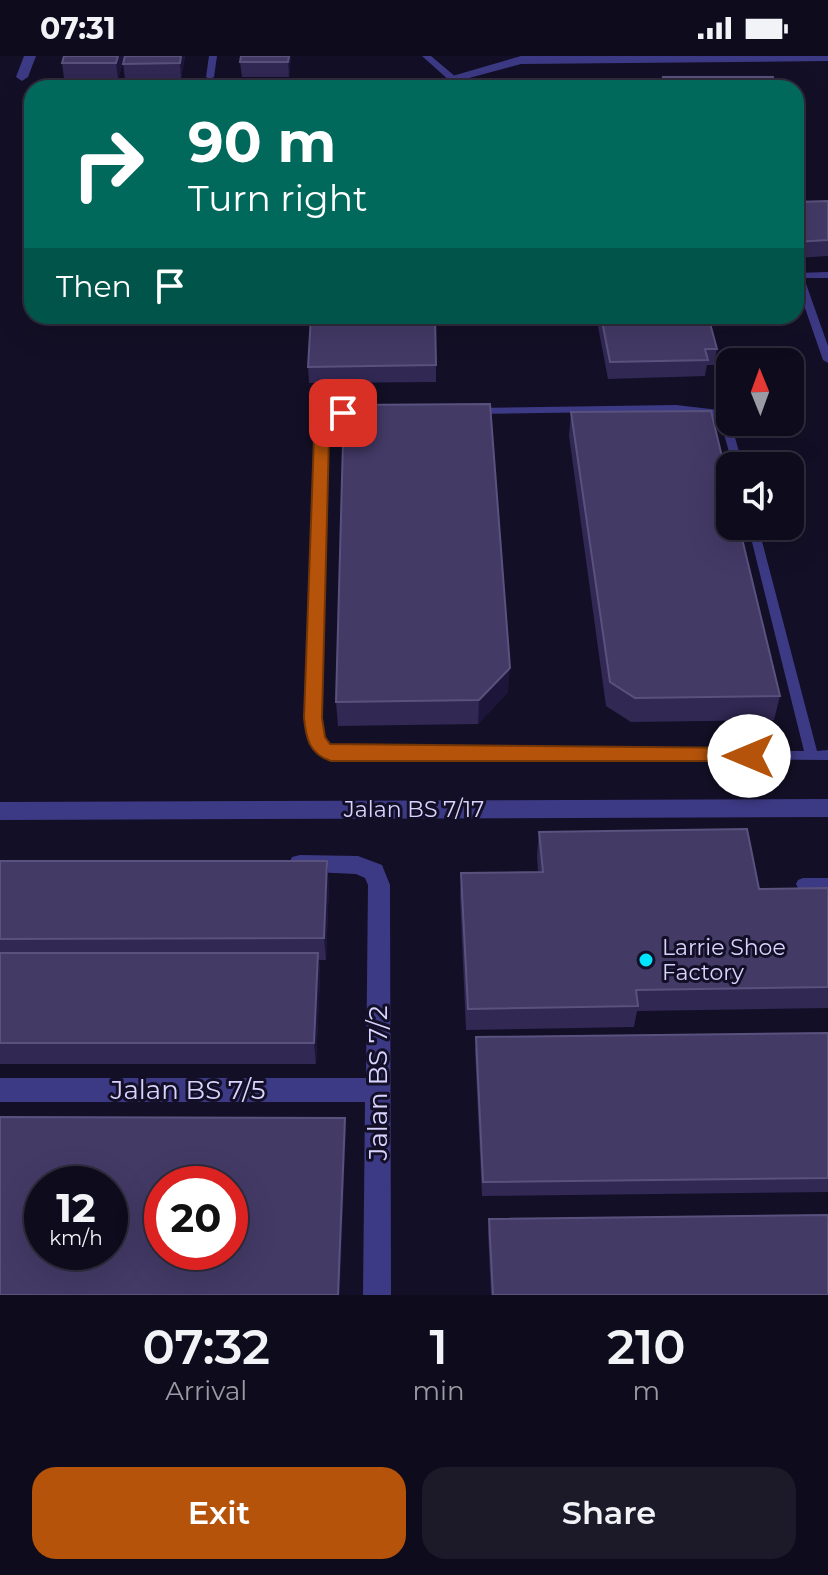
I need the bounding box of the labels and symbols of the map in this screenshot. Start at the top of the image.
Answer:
north arrow [716,348,804,436]
pin [309,379,377,447]
position arrow [707,714,791,798]
street label: Jalan BS 7/17 [343,796,484,823]
place label: Larrie Shoe Factory [662,934,786,986]
marker: Larrie Shoe Factory [637,951,655,969]
street label: Jalan BS 7/2 [362,1005,394,1162]
street label: Jalan BS 7/5 [109,1074,266,1106]
speed limit sign: 20 [144,1166,248,1270]

